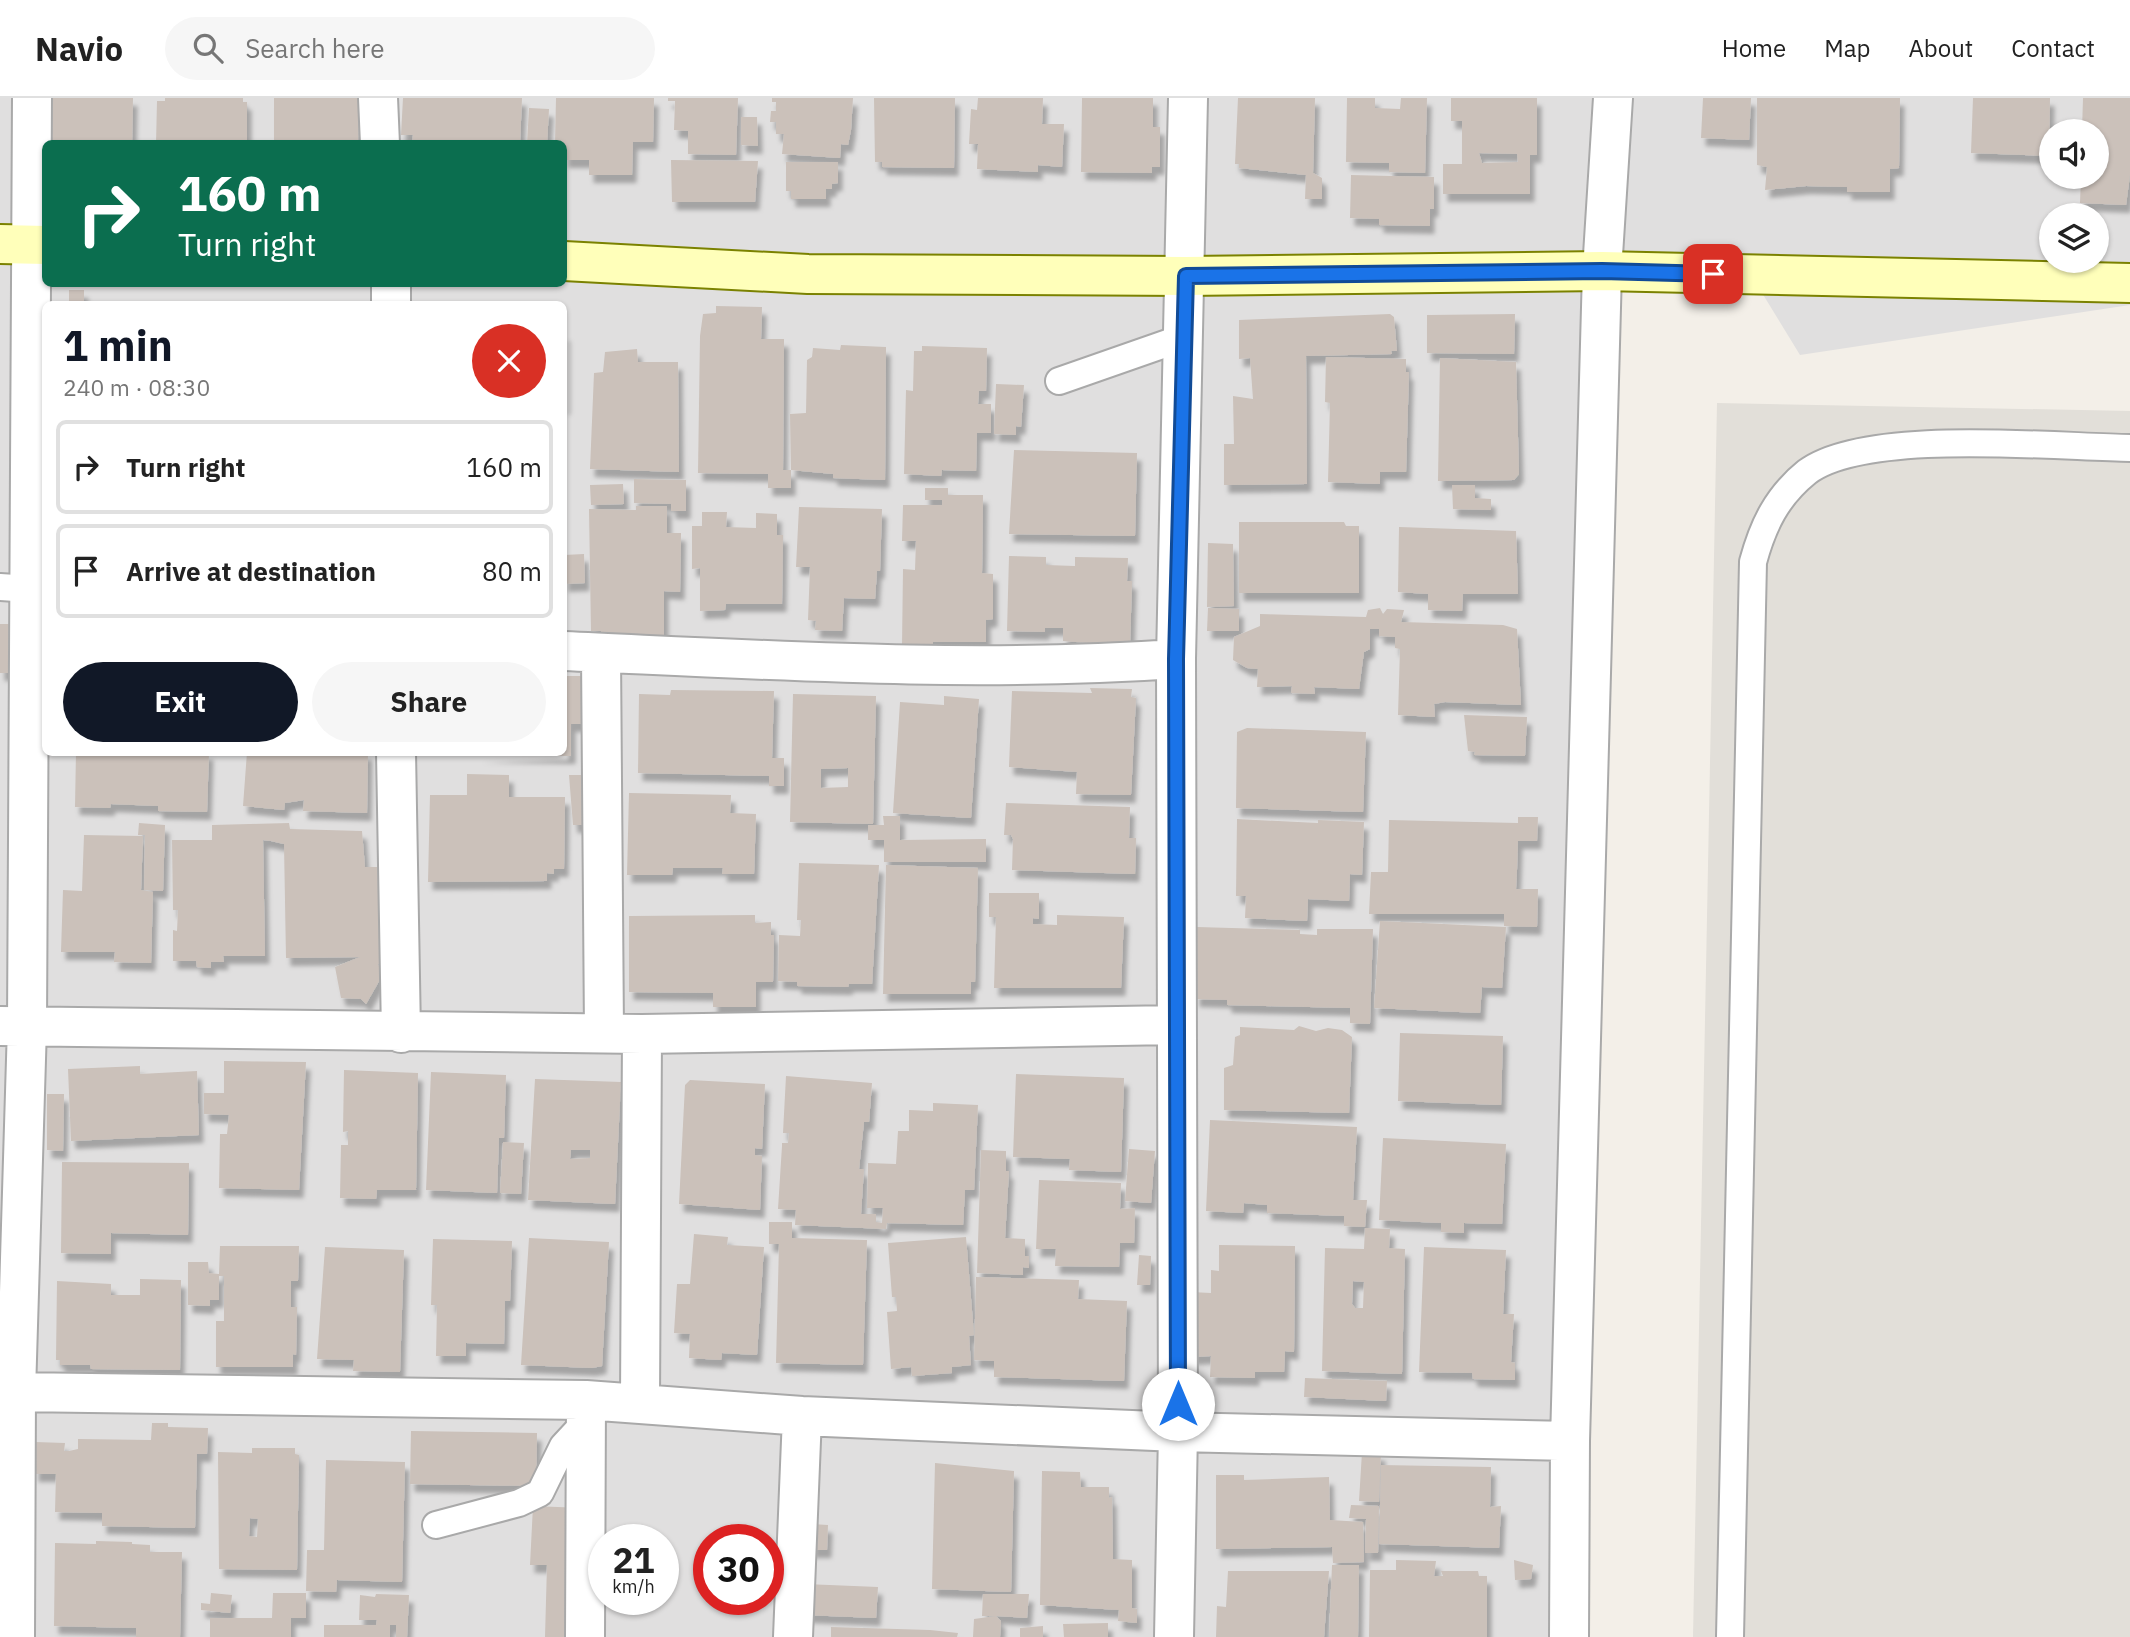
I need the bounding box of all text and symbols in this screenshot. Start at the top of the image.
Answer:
search box [165,17,655,80]
text: Navio [35,27,123,70]
icon: search [189,29,227,67]
text: Search here [245,31,385,65]
text: Home [1722,32,1786,64]
text: Map [1824,32,1870,64]
text: About [1908,32,1973,64]
text: Contact [2011,32,2095,64]
map controls [2039,119,2109,273]
button: sound [2039,119,2109,189]
text: 160 m [178,161,322,224]
icon: right [63,168,154,259]
button: layers [2039,203,2109,273]
text: Turn right [178,223,316,265]
pin [1683,244,1743,304]
icon: arrive [1694,255,1732,293]
text: 1 min [63,318,173,373]
button: close [472,324,546,398]
text: 240 m · 08:30 [63,372,210,402]
icon: right [67,448,105,486]
text: Turn right [126,450,245,484]
text: 160 m [466,450,542,484]
icon: arrive [67,552,105,590]
text: Arrive at destination [126,554,376,588]
text: 80 m [482,554,542,588]
button: Exit [63,662,298,742]
button: Share [312,662,546,742]
position arrow [1141,1367,1215,1441]
speed limit sign: 30 [693,1524,784,1615]
text: 21 [612,1537,655,1583]
text: km/h [612,1575,655,1598]

